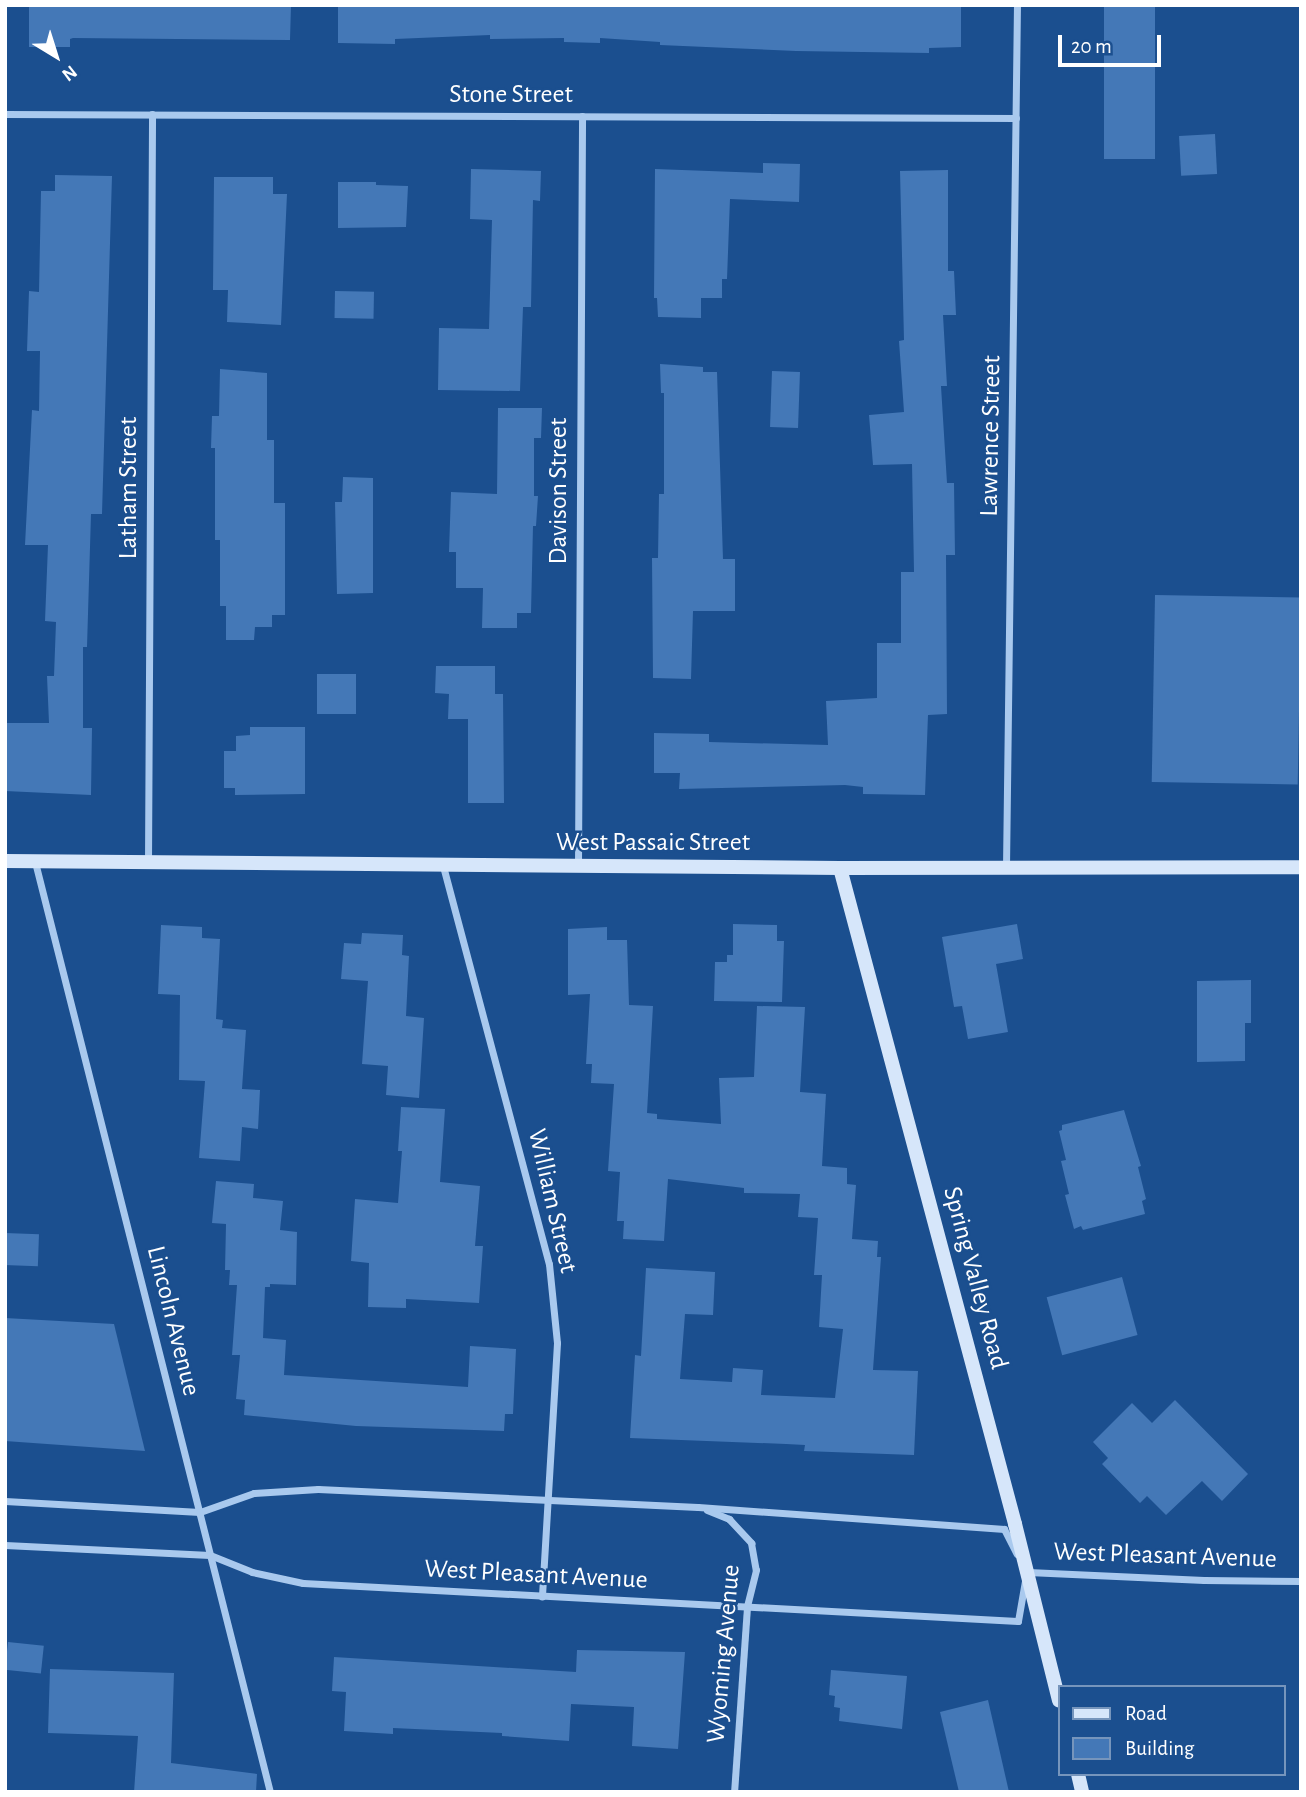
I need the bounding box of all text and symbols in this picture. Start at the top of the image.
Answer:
north arrow [21,21,91,91]
scale bar [1061,21,1164,65]
text: 20 m [1071,36,1112,57]
text: N [58,61,80,84]
street label: Stone Street [449,79,573,111]
street label: Lawrence Street [974,355,1008,517]
street label: Latham Street [113,417,145,559]
street label: Davison Street [543,418,575,564]
street label: West Passaic Street [556,827,750,859]
street label: William Street [520,1126,584,1276]
street label: Spring Valley Road [936,1183,1014,1373]
street label: Lincoln Avenue [139,1243,207,1399]
street label: West Pleasant Avenue [1053,1537,1277,1575]
street label: West Pleasant Avenue [424,1554,648,1596]
street label: Wyoming Avenue [701,1563,747,1745]
legend [1058,1685,1285,1776]
text: Road [1125,1703,1167,1724]
text: Building [1125,1738,1194,1759]

